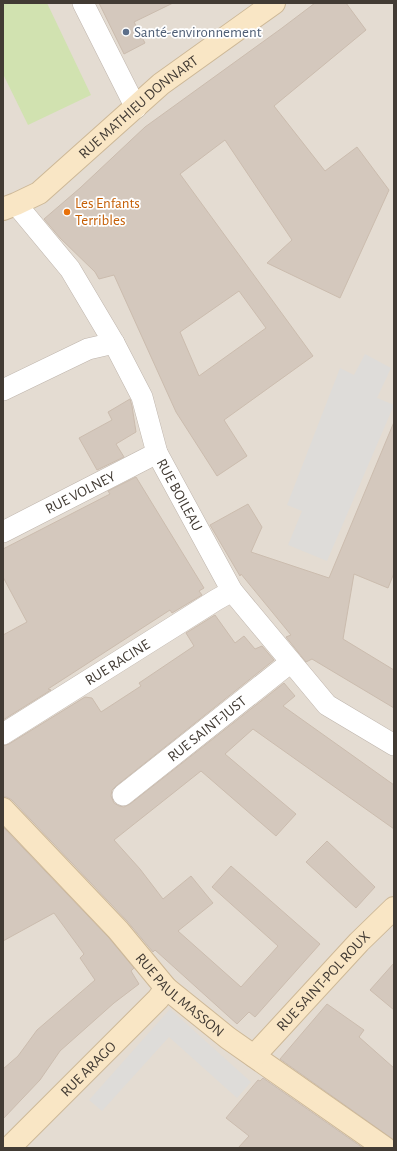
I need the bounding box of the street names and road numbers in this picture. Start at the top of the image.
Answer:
street label: RUE MATHIEU DONNART [76,52,201,161]
street label: RUE BOILEAU [154,456,205,534]
street label: RUE VOLNEY [43,468,118,516]
street label: RUE RACINE [82,636,152,688]
street label: RUE SAINT-JUST [165,693,250,764]
street label: RUE SAINT-POL ROUX [274,928,373,1034]
street label: RUE PAUL MASSON [133,950,227,1039]
street label: RUE ARAGO [58,1038,119,1099]

